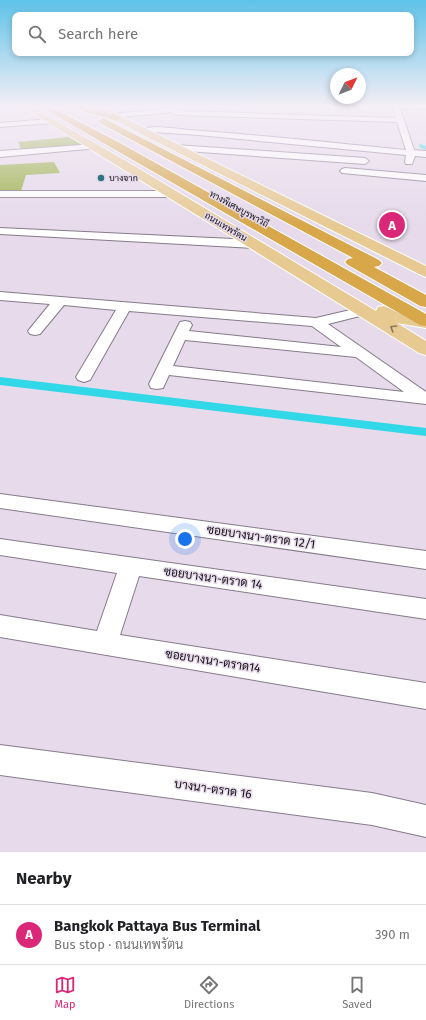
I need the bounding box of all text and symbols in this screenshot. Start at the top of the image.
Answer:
search box [12,12,414,56]
icon: search [26,23,48,45]
text: Search here [58,25,138,43]
north arrow [330,68,366,104]
marker: บางจาก [96,173,106,183]
place label: บางจาก [109,173,138,183]
street label: ทางพิเศษบูรพาวิถี [207,188,271,230]
street label: ถนนเทพรัตน [203,210,250,244]
pin: A [379,210,405,240]
one-way arrow [390,326,397,333]
street label: ซอยบางนา-ตราด 12/1 [206,522,316,552]
your location [175,529,195,549]
street label: ซอยบางนา-ตราด 14 [163,564,264,592]
street label: ซอยบางนา-ตราด14 [164,647,262,676]
street label: บางนา-ตราด 16 [173,777,253,801]
text: Nearby [16,868,71,889]
text: Bangkok Pattaya Bus Terminal [54,917,260,935]
text: A [25,927,33,942]
text: 390 m [375,927,410,942]
text: Bus stop · ถนนเทพรัตน [54,937,183,952]
tab: Map [54,974,76,1011]
tab: Directions [184,974,234,1011]
tab: Saved [342,974,372,1011]

